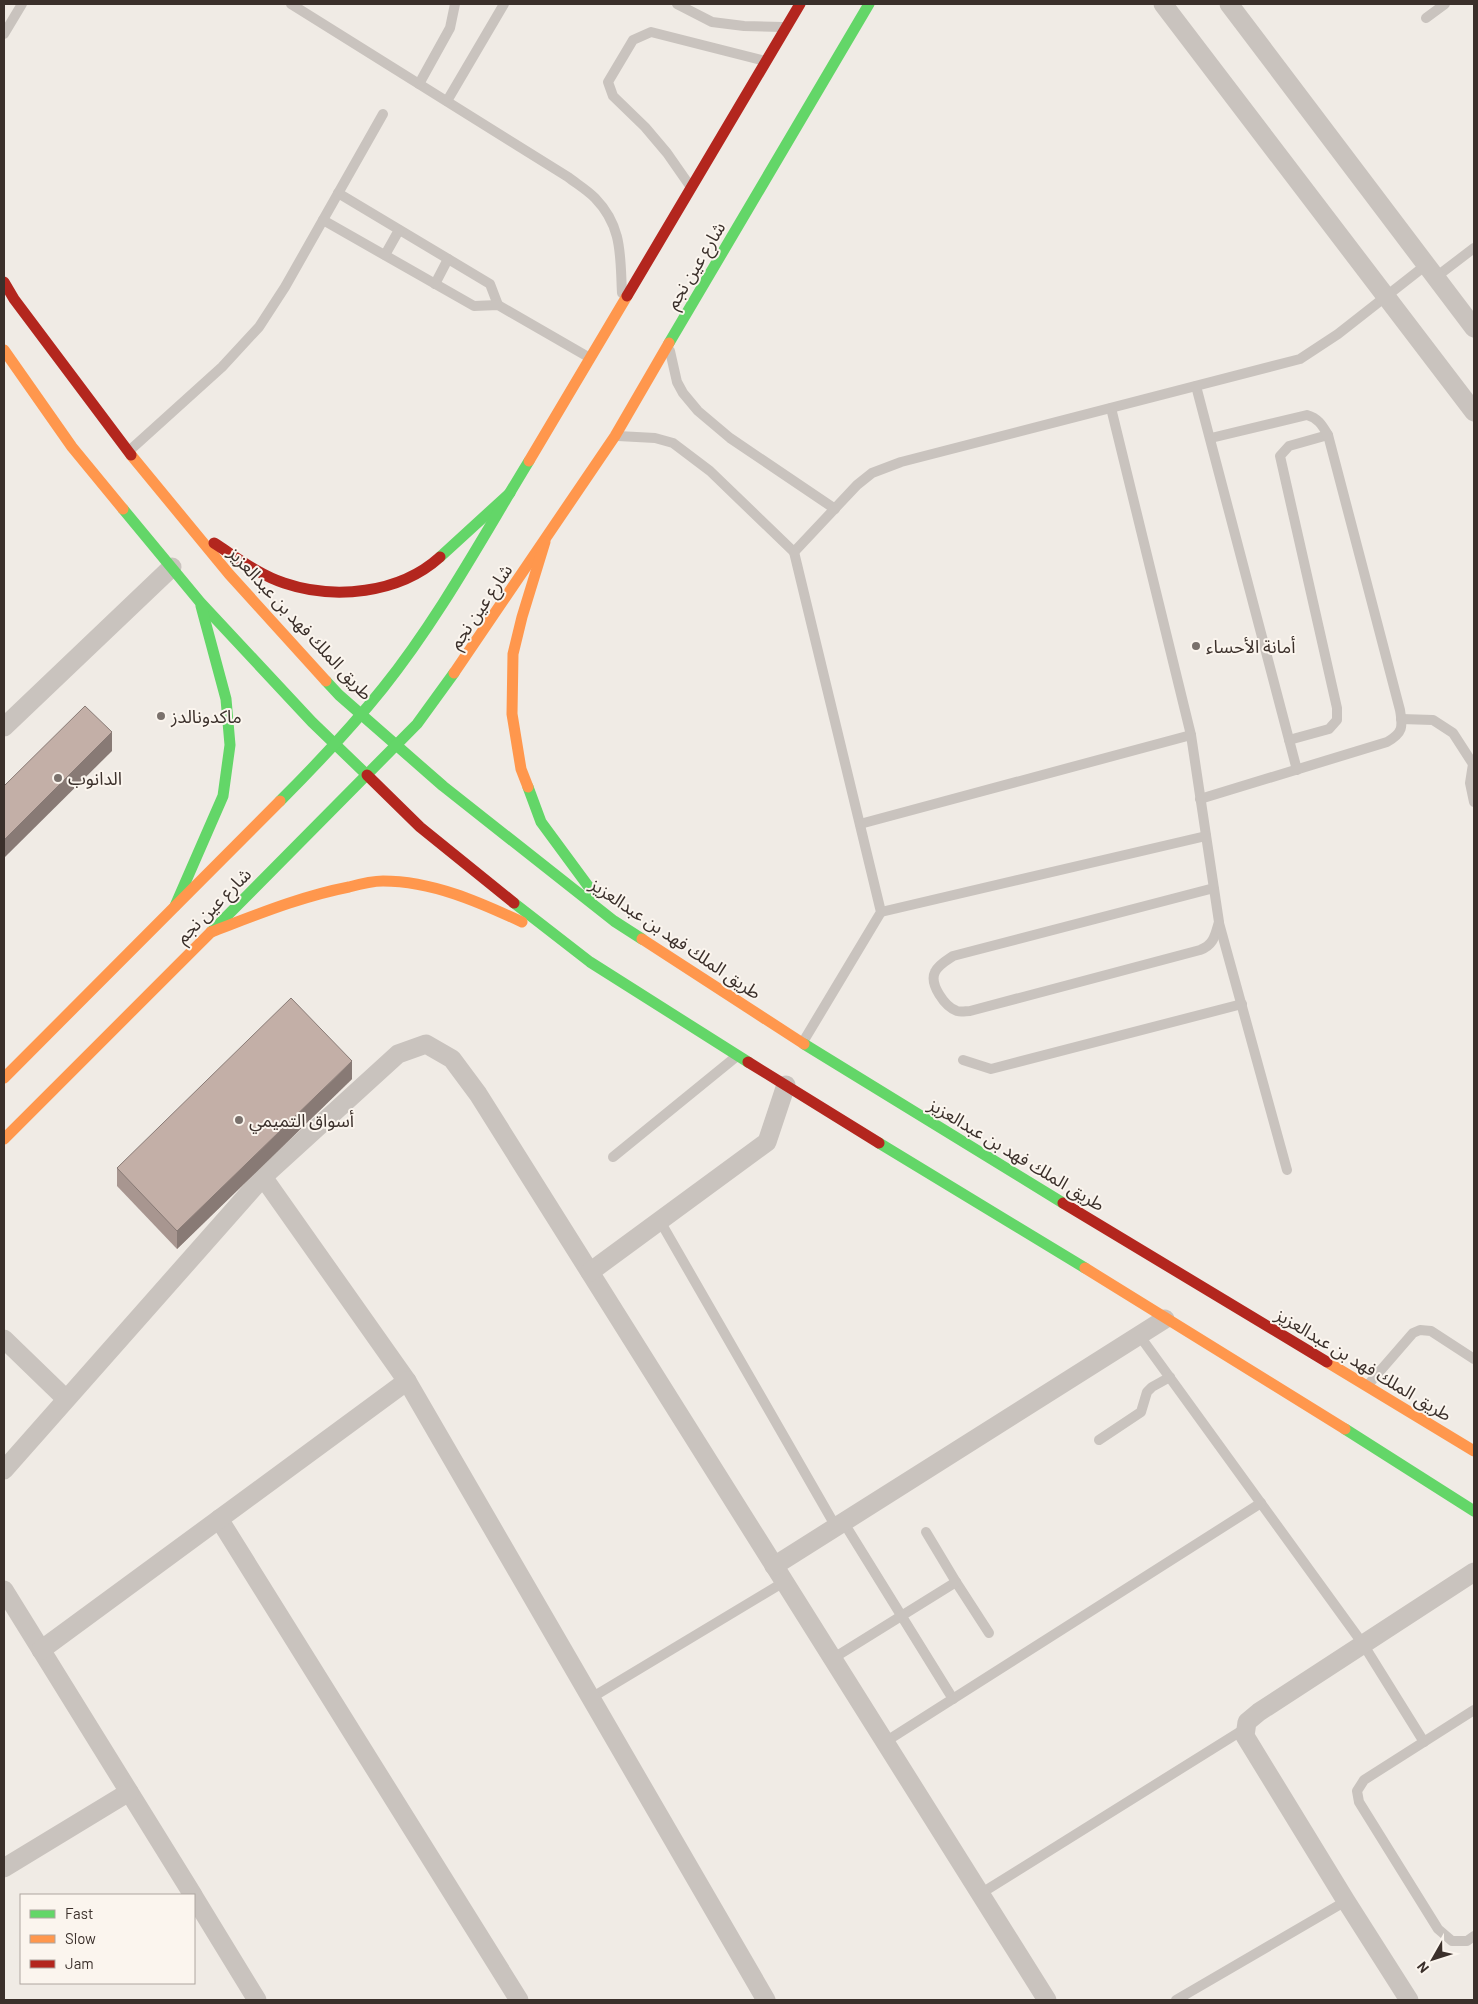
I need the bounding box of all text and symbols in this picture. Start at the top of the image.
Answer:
street label: شارع عين نجم [660,217,733,315]
street label: طريق الملك فهد بن عبدالعزيز [223,541,378,705]
street label: شارع عين نجم [444,559,520,655]
place label: أمانة الأحساء [1206,635,1295,657]
marker: أمانة الأحساء [1190,640,1202,652]
place label: ماكدونالدز [170,705,242,728]
marker: ماكدونالدز [155,710,167,722]
place label: الدانوب [68,767,122,790]
marker: الدانوب [52,772,64,784]
street label: شارع عين نجم [171,863,258,950]
street label: طريق الملك فهد بن عبدالعزيز [585,872,766,1004]
street label: طريق الملك فهد بن عبدالعزيز [924,1092,1109,1216]
place label: أسواق التميمي [249,1109,354,1134]
marker: أسواق التميمي [233,1114,245,1126]
street label: طريق الملك فهد بن عبدالعزيز [1271,1302,1456,1426]
legend [20,1894,195,1984]
text: Fast [65,1904,93,1922]
text: Slow [65,1929,96,1947]
north arrow [1408,1934,1458,1984]
text: Jam [65,1954,94,1972]
text: N [1413,1959,1432,1976]

